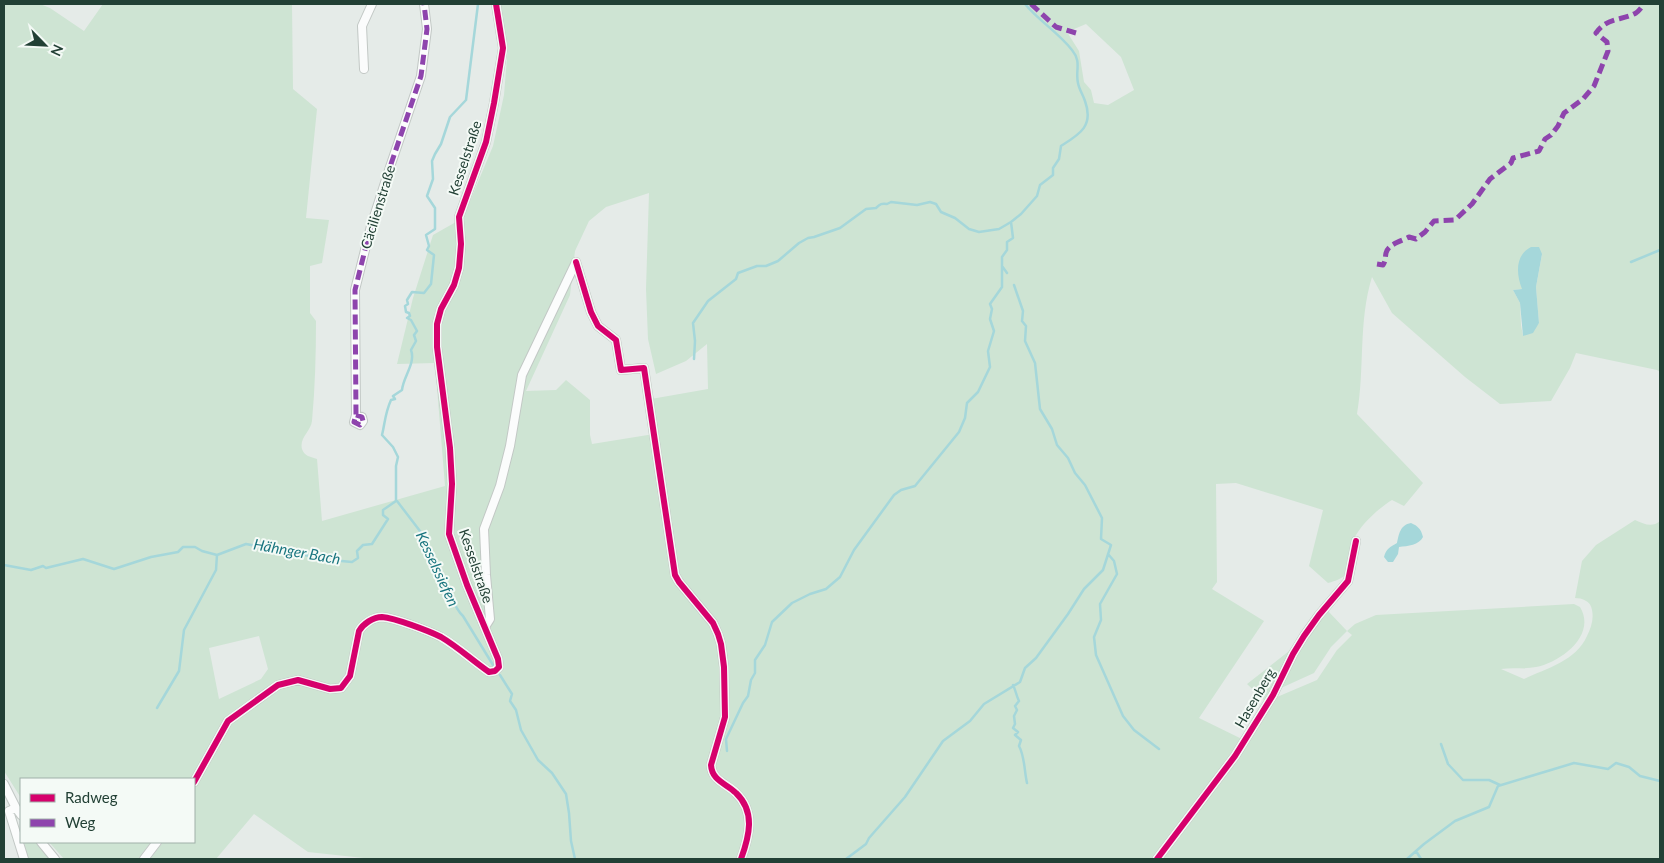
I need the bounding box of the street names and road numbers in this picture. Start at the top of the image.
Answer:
street label: Kesselstraße [444,118,485,197]
street label: Cäcilienstraße [357,163,398,251]
street label: Kesselstraße [456,526,497,605]
street label: Hasenberg [1231,665,1278,731]

